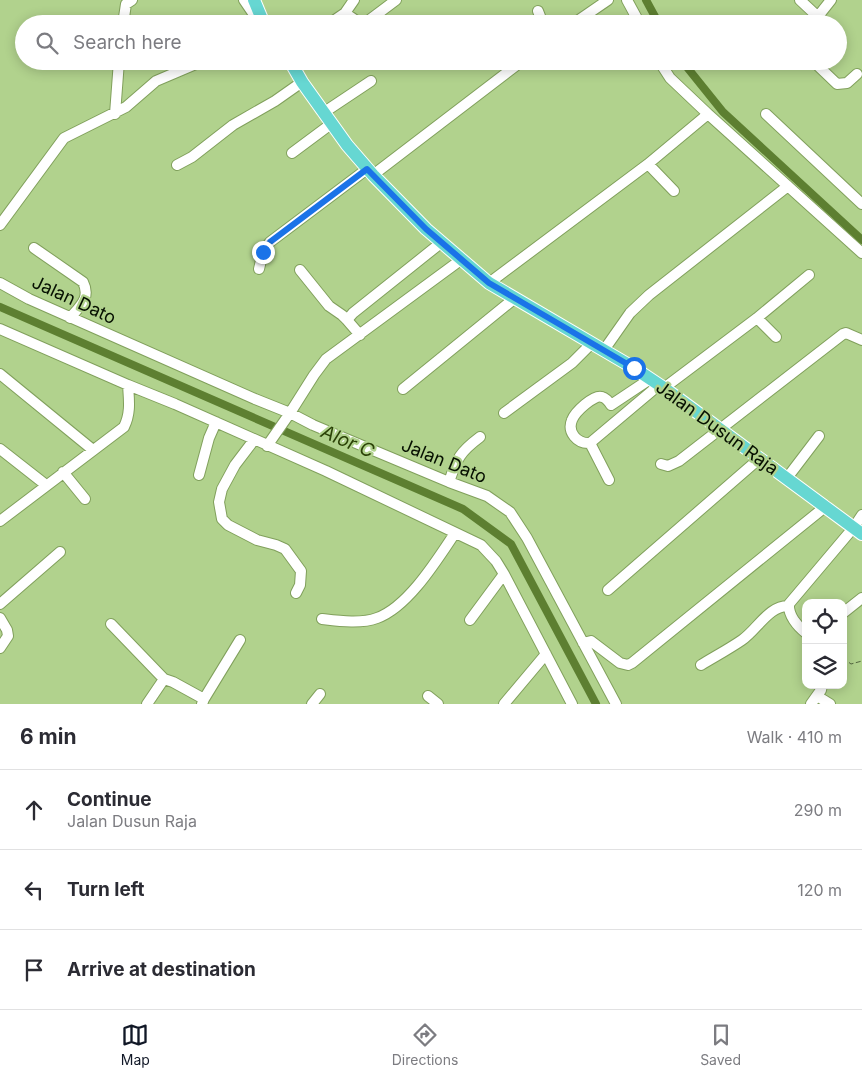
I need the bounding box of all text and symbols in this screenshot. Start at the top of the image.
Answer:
search box [15,15,847,70]
icon: search [33,29,61,57]
text: Search here [73,31,182,54]
route end [252,241,275,264]
street label: Jalan Dato [29,271,120,328]
route start [623,357,646,380]
street label: Jalan Dusun Raja [652,376,783,479]
water label: Alor C [317,420,378,463]
street label: Jalan Dato [398,434,490,487]
map controls [802,599,847,689]
button: locate [802,599,847,644]
button: layers [802,644,847,689]
text: 6 min [20,724,77,749]
text: Walk · 410 m [747,727,842,747]
text: Continue [67,788,152,811]
icon: ahead [20,796,48,824]
text: 290 m [794,800,842,820]
text: Jalan Dusun Raja [67,811,197,831]
icon: left [20,876,48,904]
text: Turn left [67,878,145,901]
text: 120 m [797,880,842,900]
icon: arrive [20,956,48,984]
text: Arrive at destination [67,958,256,981]
tab: Map [121,1021,150,1068]
tab: Directions [392,1021,458,1068]
tab: Saved [700,1021,741,1068]

